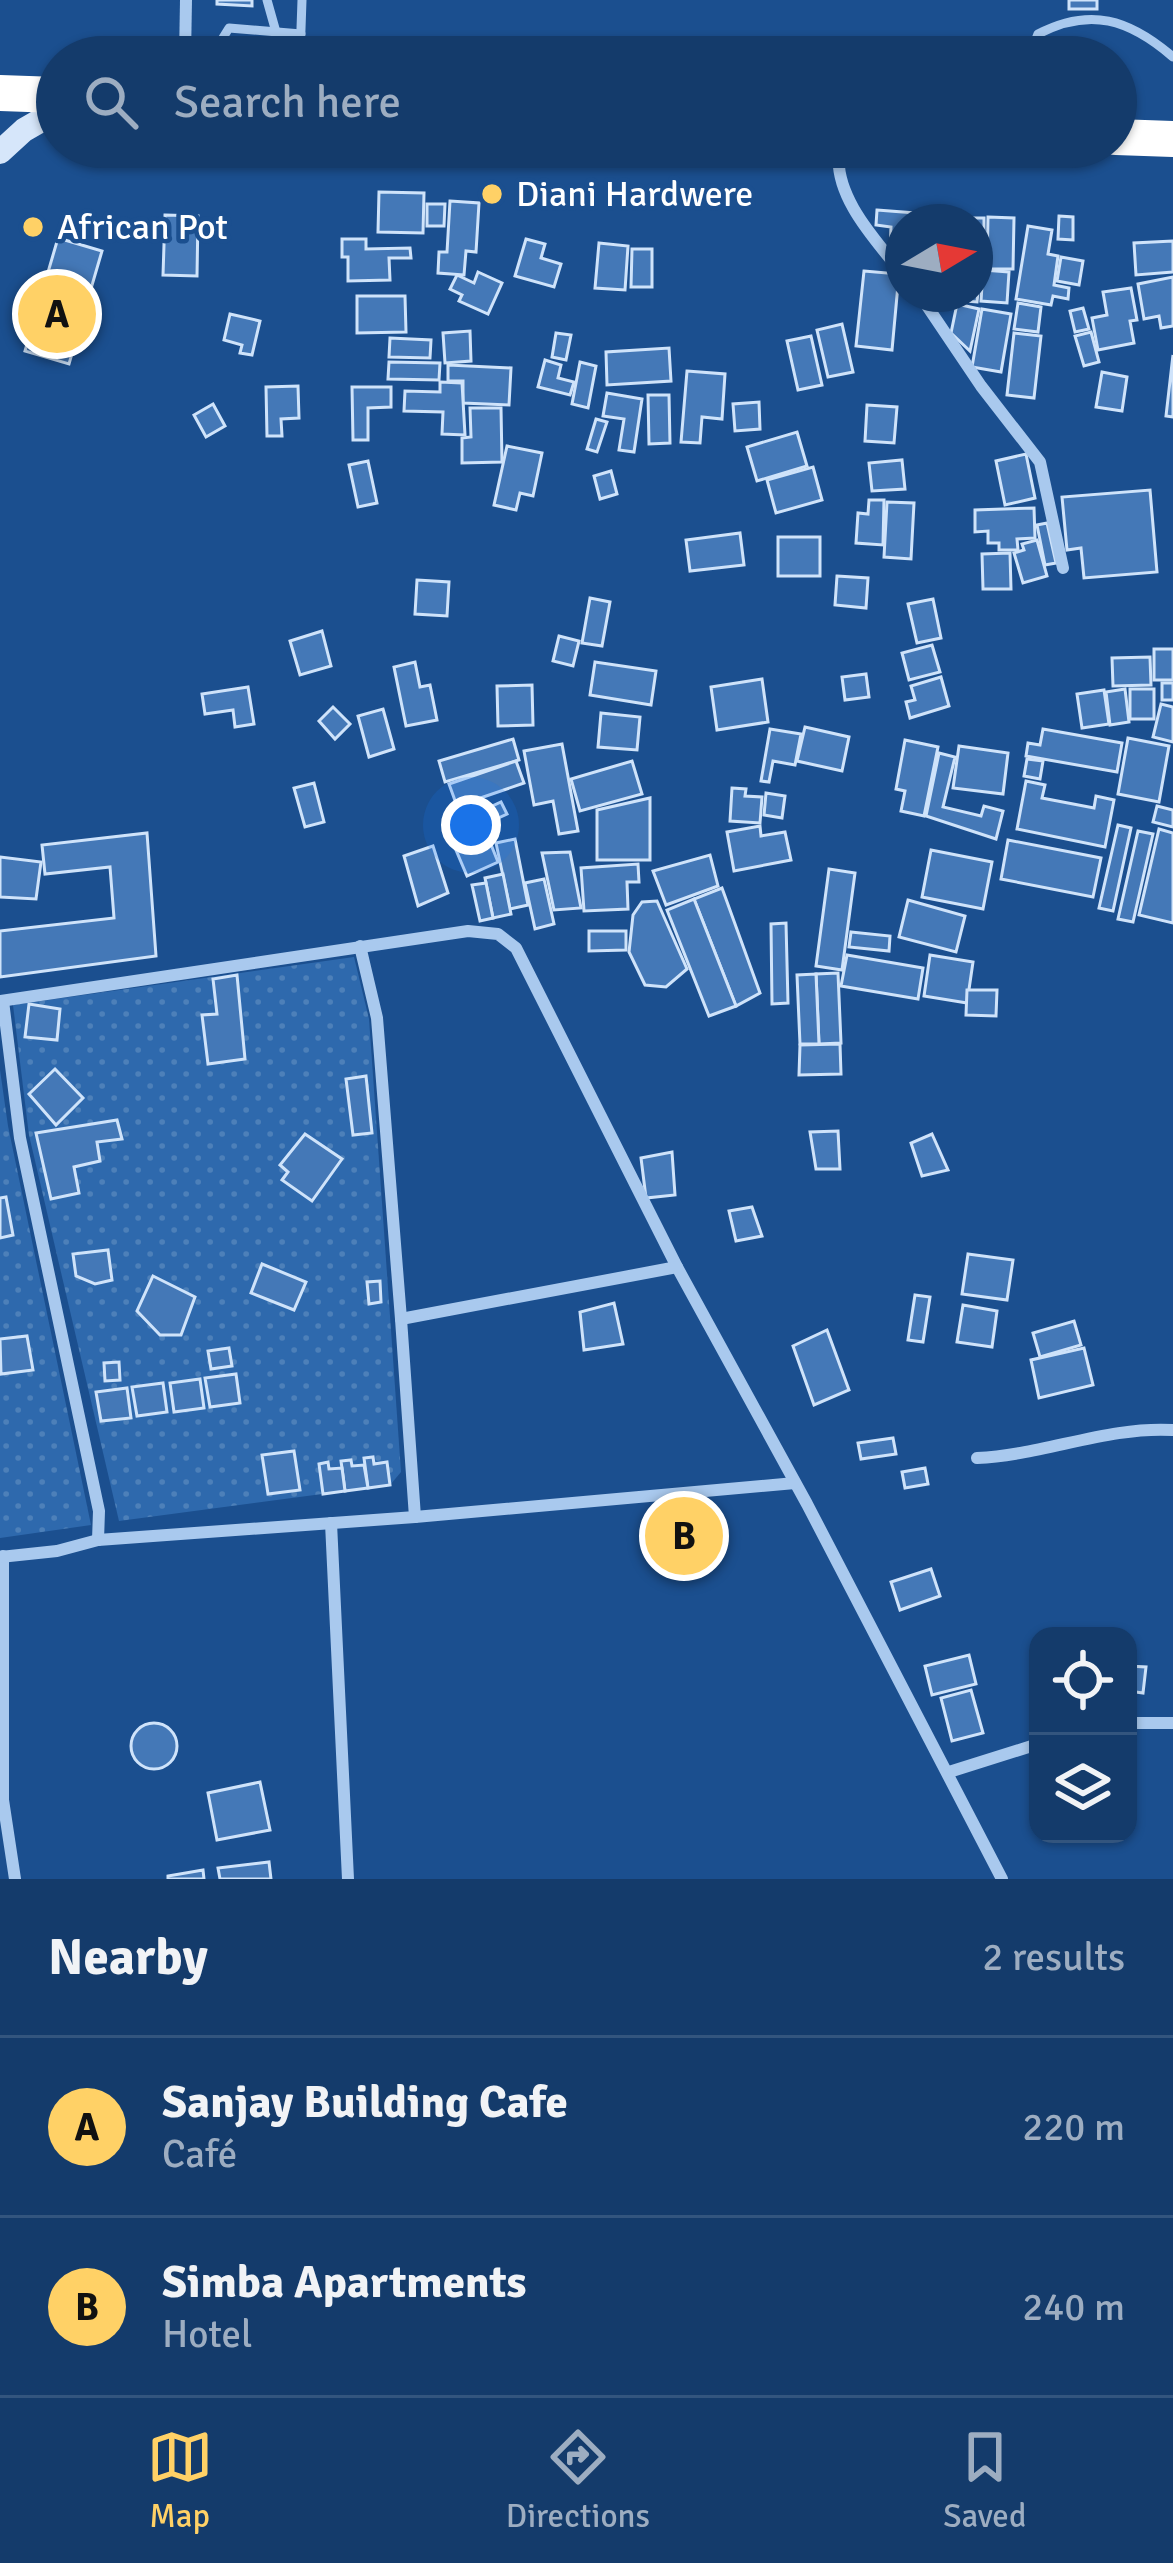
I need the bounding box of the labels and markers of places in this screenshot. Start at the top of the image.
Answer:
place label: Diani Hardwere [516,172,753,217]
marker: Diani Hardwere [479,181,505,207]
place label: African Pot [57,205,228,250]
marker: African Pot [20,214,46,240]
pin: A [18,269,96,359]
pin: B [645,1491,723,1581]

